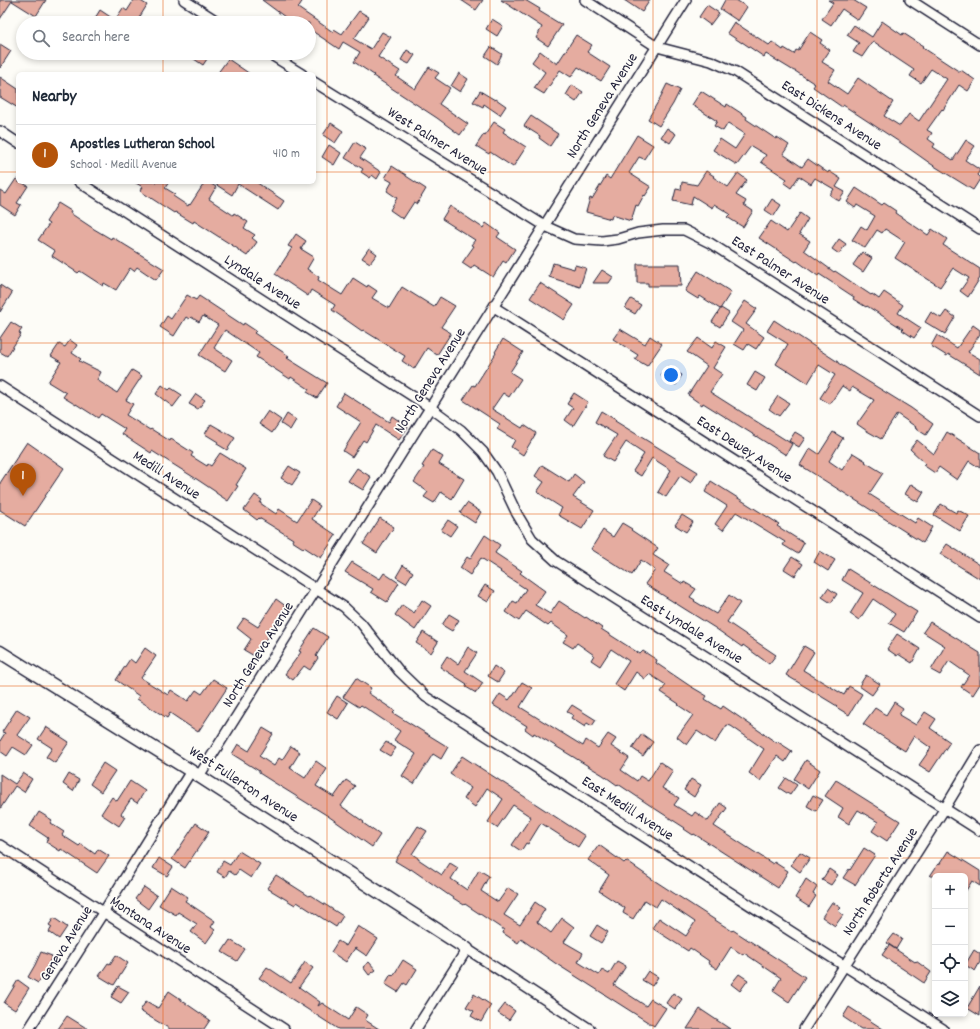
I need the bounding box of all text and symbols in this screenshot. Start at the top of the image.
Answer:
search box [16,16,316,60]
icon: search [30,27,52,49]
text: Search here [62,27,130,49]
street label: North Geneva Avenue [562,49,645,163]
street label: East Dickens Avenue [776,75,886,157]
text: Nearby [32,86,76,110]
street label: West Palmer Avenue [382,102,492,182]
text: Apostles Lutheran School [70,134,215,156]
text: 1 [44,145,46,164]
text: 410 m [273,145,300,164]
text: School · Medill Avenue [70,156,177,175]
street label: East Palmer Avenue [726,231,834,311]
street label: Lyndale Avenue [219,250,305,316]
street label: North Geneva Avenue [390,324,473,438]
your location [661,365,681,385]
street label: East Dewey Avenue [692,411,797,489]
street label: Medill Avenue [128,446,205,506]
pin: 1 [10,463,36,496]
street label: East Lyndale Avenue [636,590,747,671]
street label: North Geneva Avenue [218,598,301,712]
street label: West Fullerton Avenue [184,741,302,829]
street label: East Medill Avenue [577,771,678,847]
street label: North Roberta Avenue [838,823,925,940]
map controls [932,873,968,1017]
button: + [932,873,968,909]
street label: Montana Avenue [105,891,195,961]
street label: Geneva Avenue [35,902,99,986]
button: − [932,909,968,945]
button: locate [932,945,968,981]
button: layers [932,981,968,1017]

